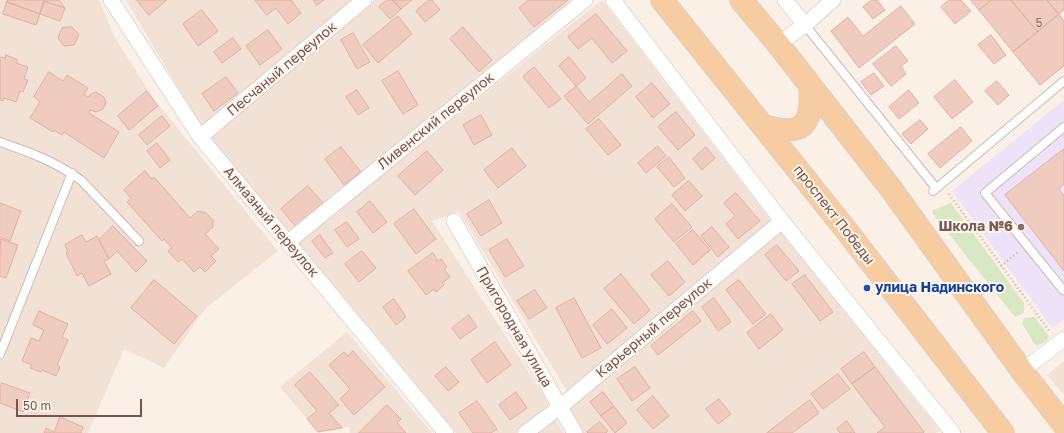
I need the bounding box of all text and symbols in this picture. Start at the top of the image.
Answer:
house number: 5 [1036,16,1042,30]
street label: Песчаный переулок [224,18,340,120]
street label: Ливенский переулок [375,69,497,173]
street label: проспект Победы [790,162,878,268]
street label: Алмазный переулок [220,163,322,281]
place label: Школа №6 [939,219,1013,235]
marker: Школа №6 [1016,222,1026,232]
street label: Пригородная улица [473,264,555,390]
street label: Карьерный переулок [593,275,715,381]
place label: улица Надинского [875,280,1004,296]
marker: улица Надинского [862,283,872,293]
scale bar [18,391,144,417]
text: 50 m [23,398,51,413]

